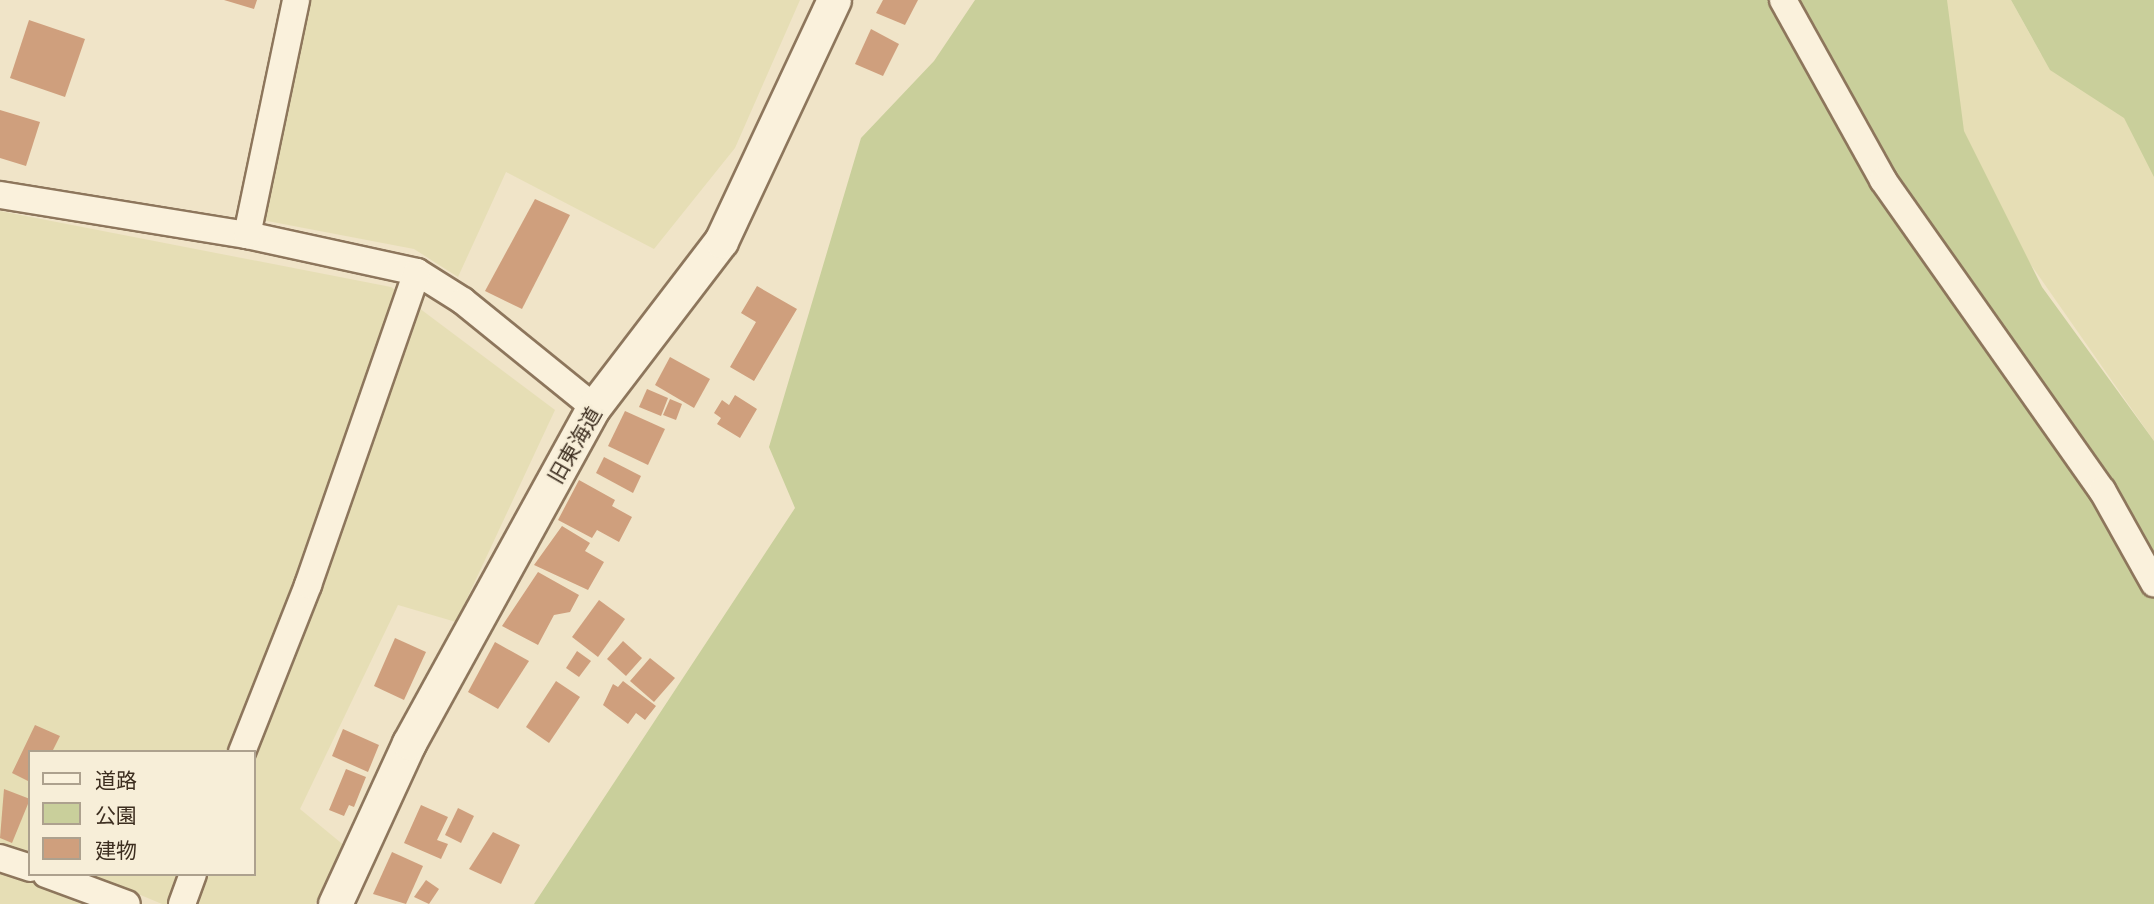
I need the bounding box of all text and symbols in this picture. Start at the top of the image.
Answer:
street label: 旧東海道 [542,402,606,488]
legend [28,750,256,876]
text: 道路 [95,766,137,794]
text: 公園 [95,801,137,829]
text: 建物 [95,836,137,864]

